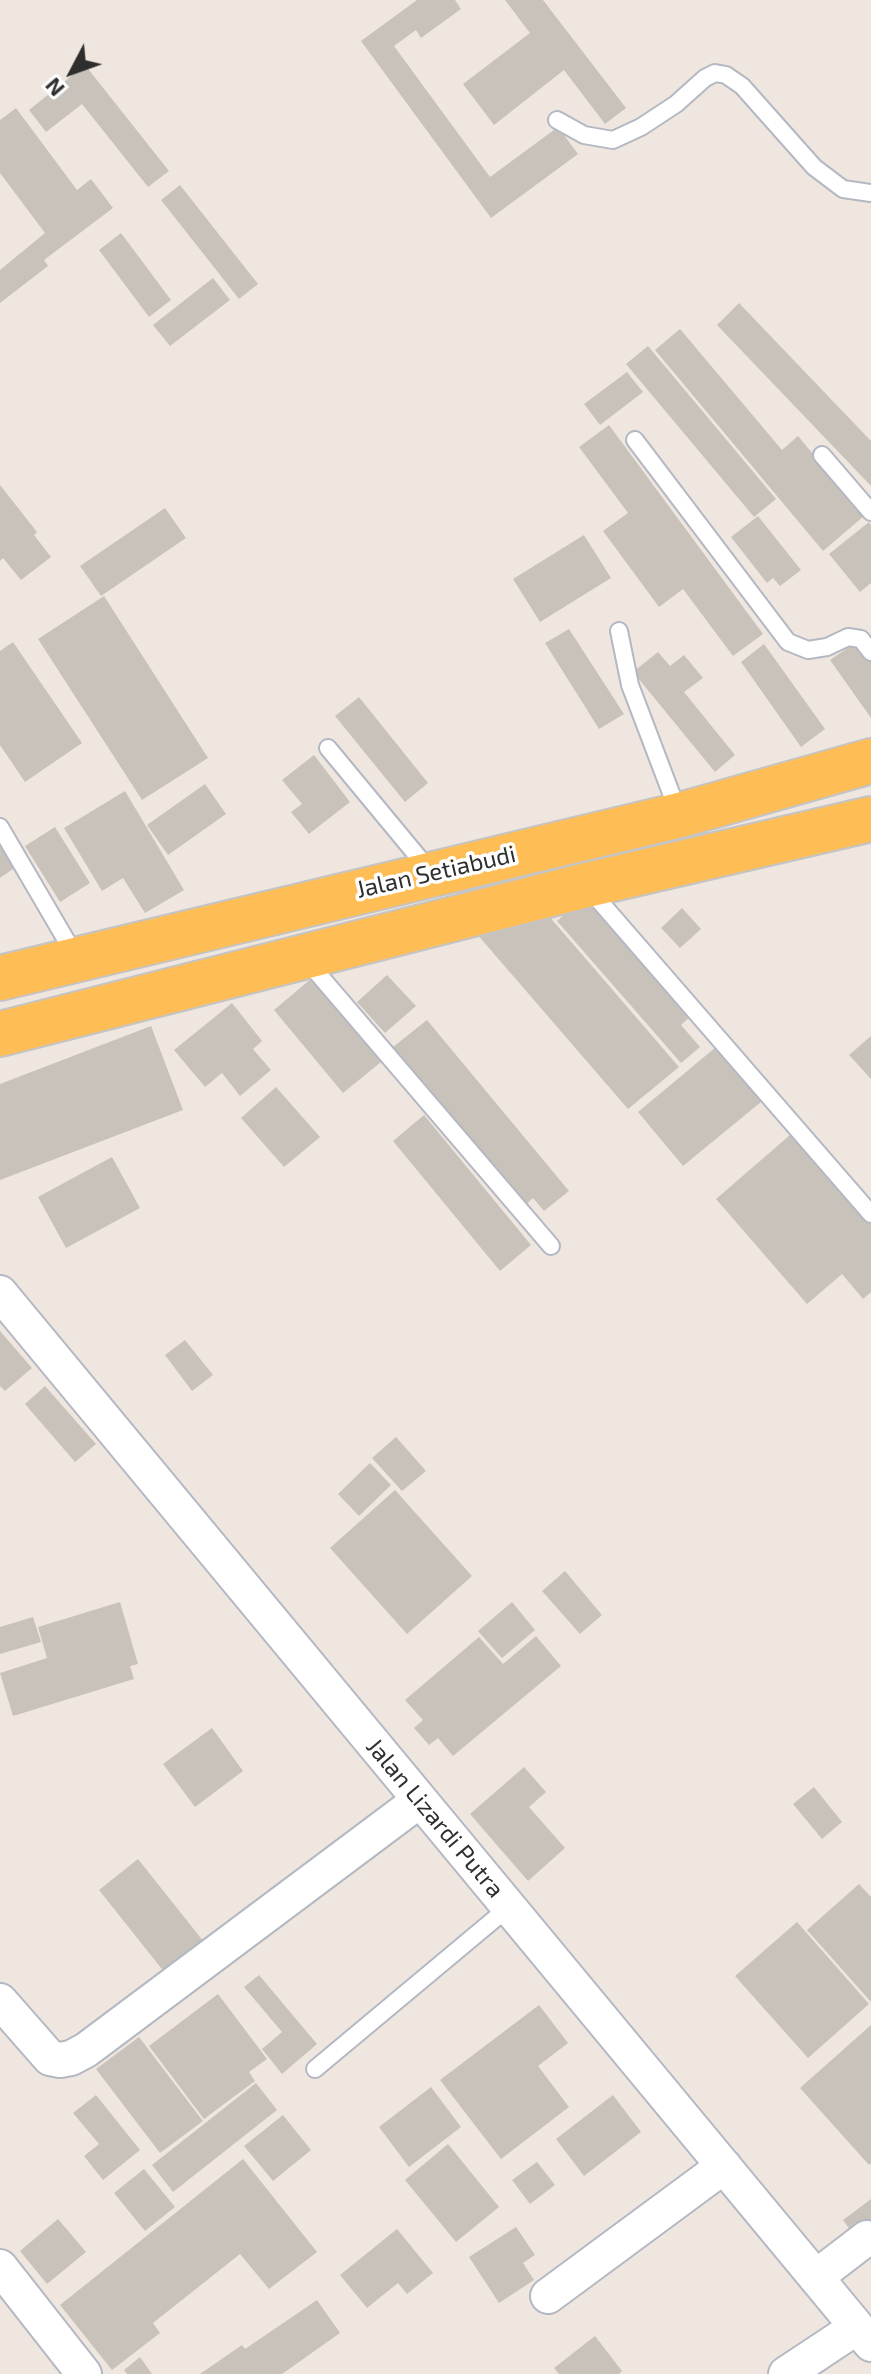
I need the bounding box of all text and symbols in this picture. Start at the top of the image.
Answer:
north arrow [32,32,112,112]
text: N [39,73,69,102]
street label: Jalan Setiabudi [354,840,518,904]
street label: Jalan Lizardi Putra [360,1733,510,1903]

